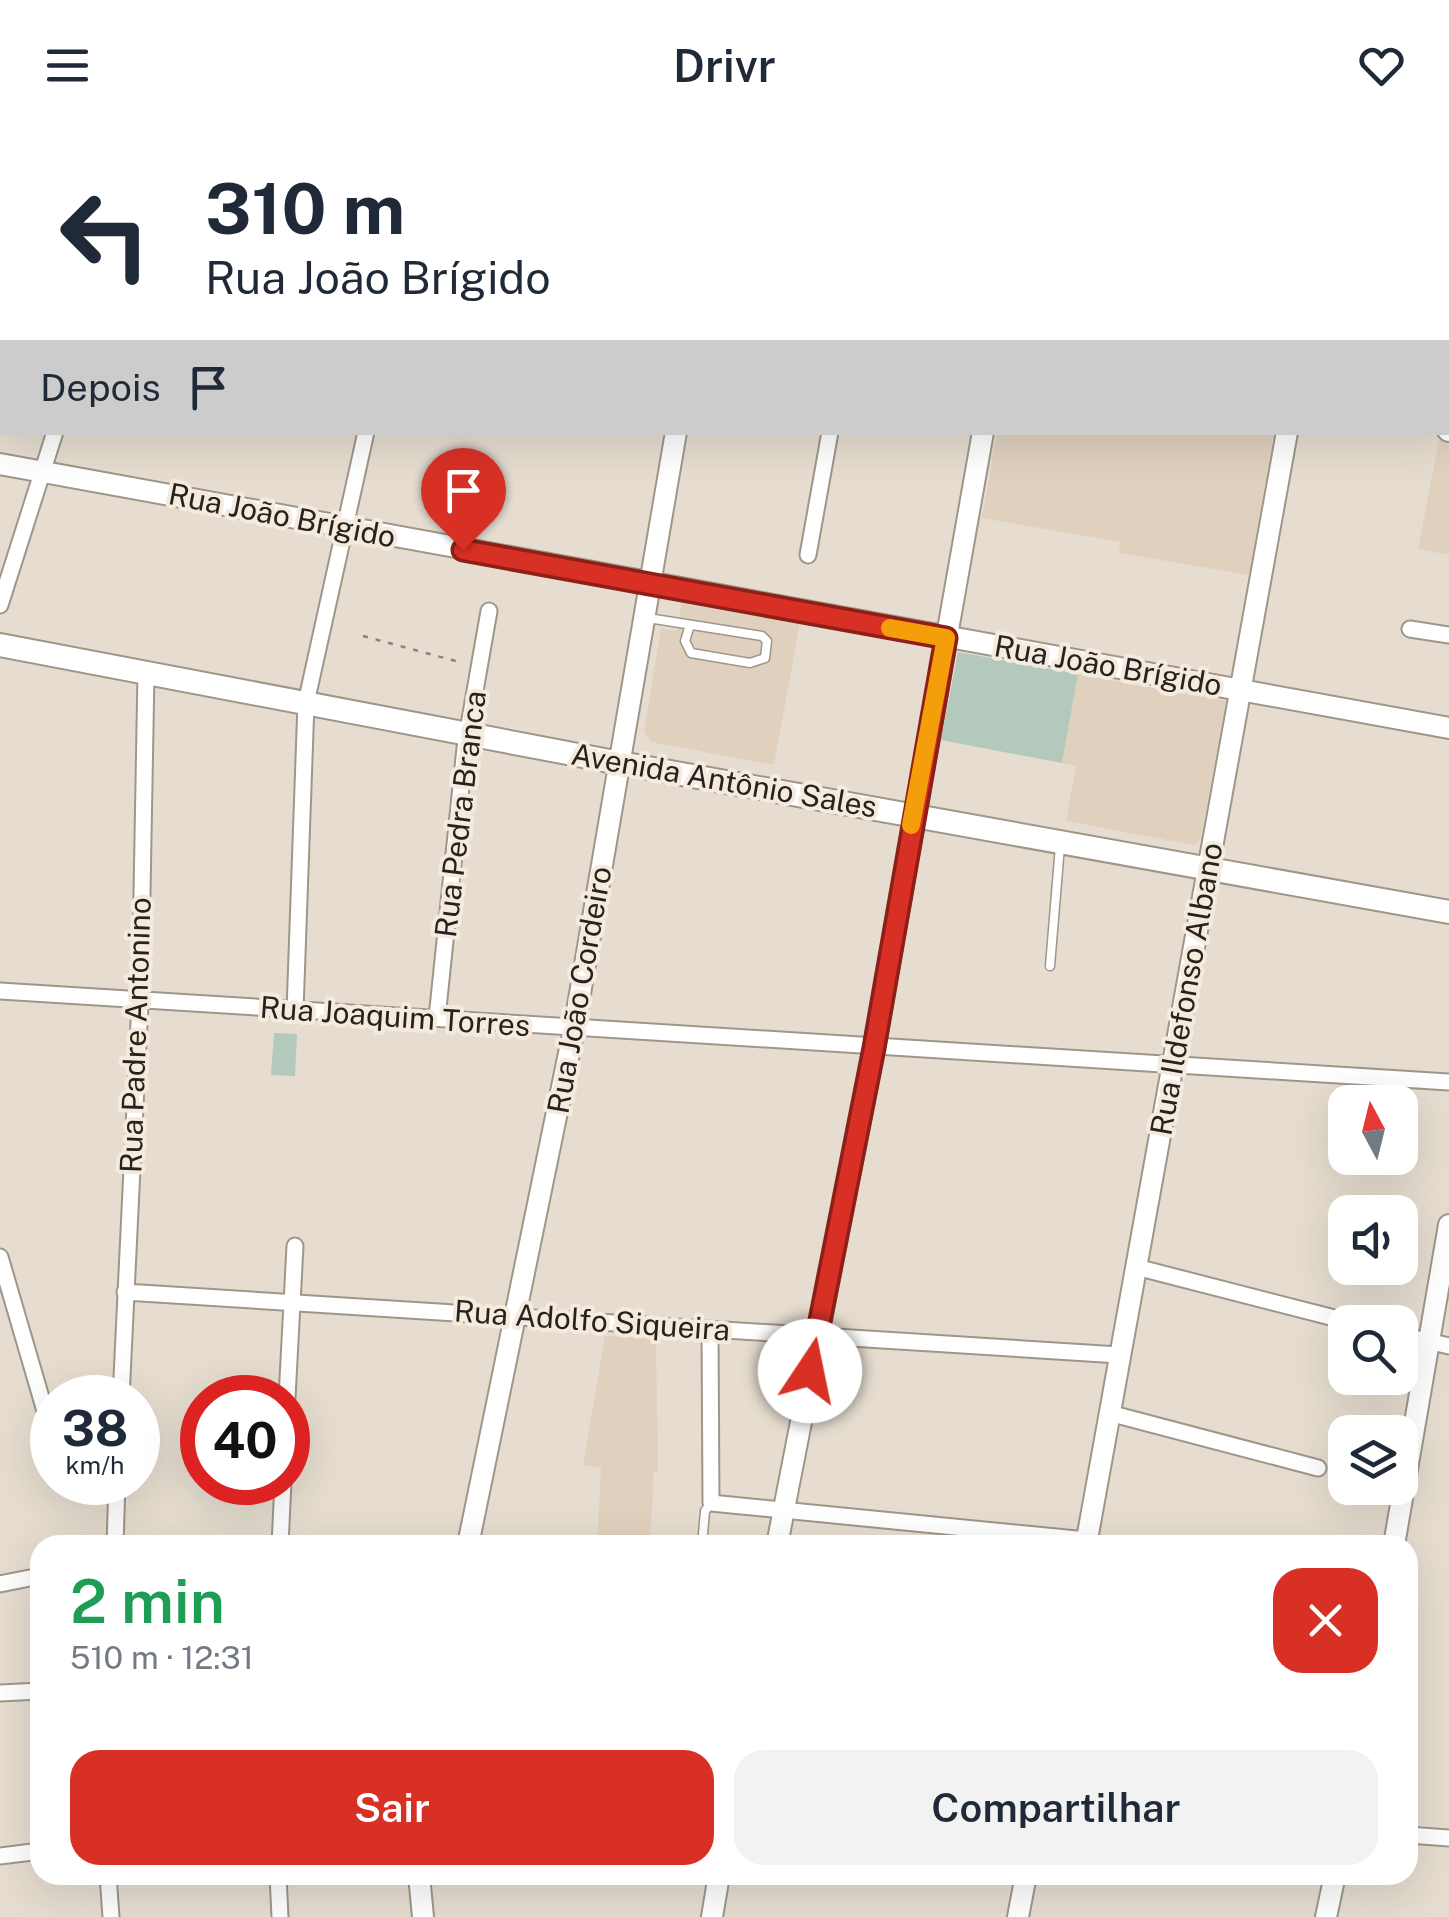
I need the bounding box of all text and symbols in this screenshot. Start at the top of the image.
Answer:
icon: menu [40,38,95,93]
icon: heart [1354,38,1409,93]
text: Drivr [673,39,776,92]
text: 310 m [205,167,405,250]
icon: left [40,170,170,300]
text: Rua João Brígido [205,251,551,304]
icon: arrive [181,360,236,415]
text: Depois [40,365,161,410]
pin [421,448,506,551]
icon: arrive [436,463,491,518]
street label: Rua João Brígido [166,475,399,555]
street label: Rua João Brígido [992,627,1225,703]
street label: Rua Pedra Branca [427,688,493,939]
street label: Avenida Antônio Sales [568,735,880,825]
street label: Rua Ildefonso Albano [1143,840,1229,1138]
street label: Rua João Cordeiro [540,863,618,1116]
street label: Rua Padre Antonino [112,897,158,1173]
street label: Rua Joaquim Torres [259,989,531,1043]
north arrow [1328,1085,1418,1175]
map controls [1328,1085,1418,1505]
button: sound [1328,1195,1418,1285]
street label: Rua Adolfo Siqueira [453,1292,731,1348]
button: search [1328,1305,1418,1395]
position arrow [758,1319,862,1423]
speed limit sign: 40 [180,1375,310,1505]
text: 38 [62,1398,128,1457]
button: layers [1328,1415,1418,1505]
text: km/h [66,1450,124,1480]
text: 2 min [70,1566,225,1637]
button: close [1273,1568,1378,1673]
text: 510 m · 12:31 [70,1639,254,1676]
button: Sair [70,1750,714,1865]
button: Compartilhar [734,1750,1378,1865]

